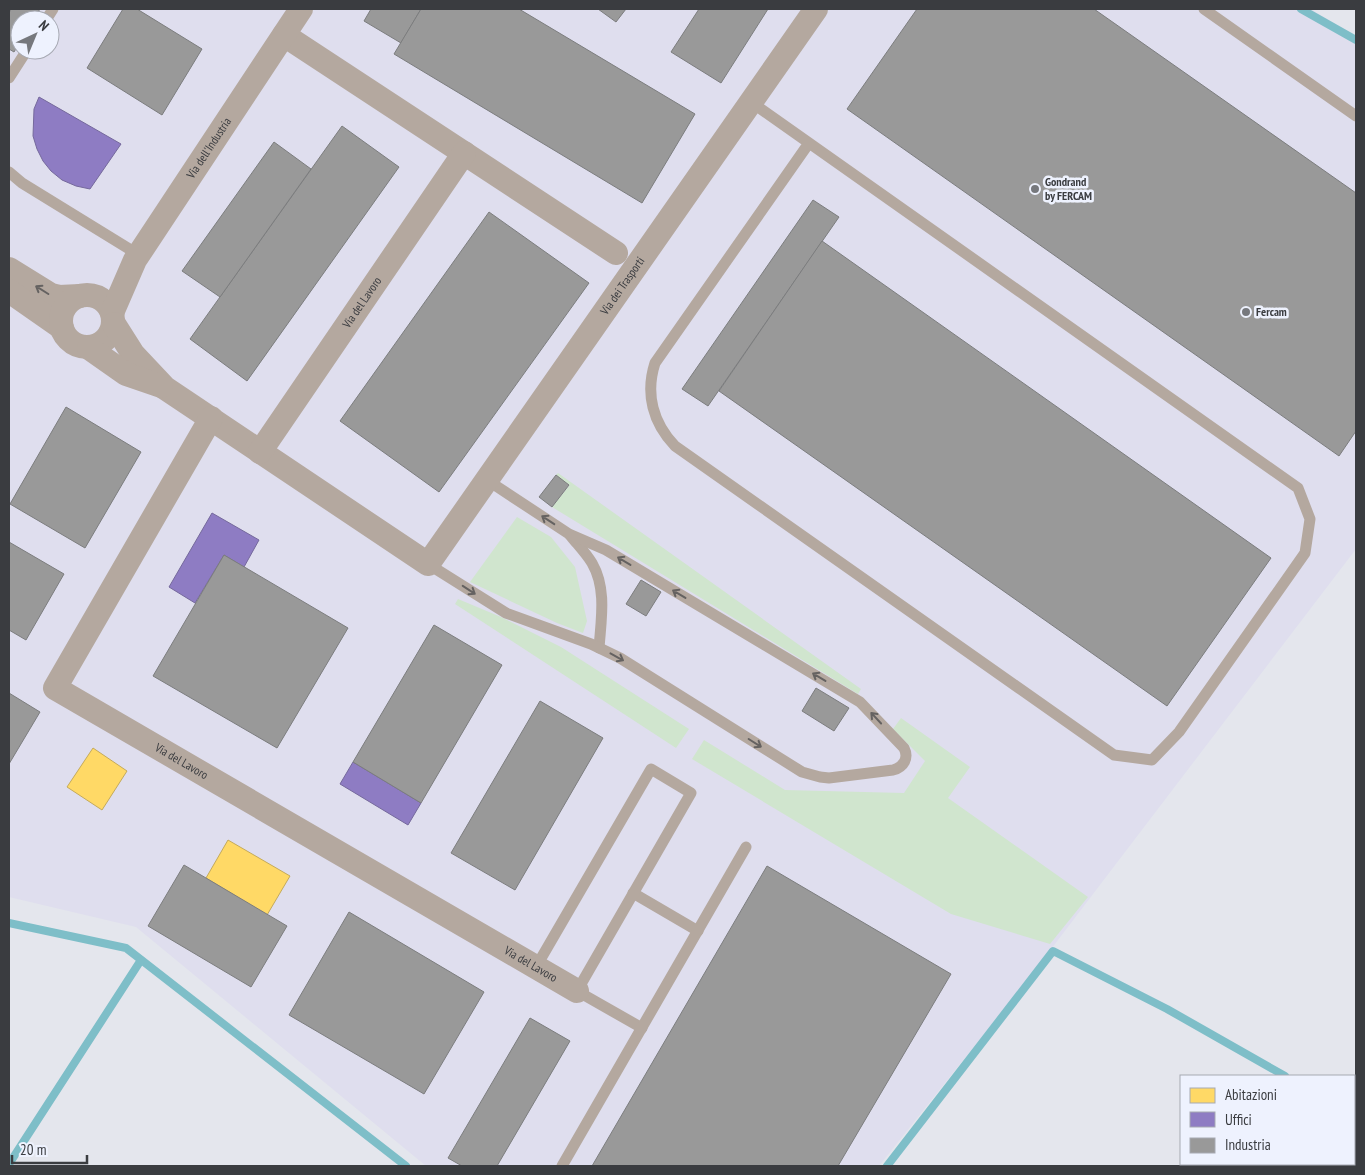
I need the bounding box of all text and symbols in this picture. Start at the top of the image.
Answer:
north arrow [10,10,60,60]
text: N [35,17,53,35]
street label: Via dell'Industria [182,114,234,182]
place label: Gondrand by FERCAM [1045,174,1092,203]
marker: Gondrand by FERCAM [1029,183,1041,195]
street label: Via dei Trasporti [596,254,647,318]
street label: Via del Lavoro [338,274,384,332]
one-way arrow [35,284,49,295]
place label: Fercam [1256,304,1287,319]
marker: Fercam [1240,306,1252,318]
one-way arrow [541,515,555,525]
one-way arrow [617,555,631,565]
one-way arrow [462,586,476,596]
one-way arrow [673,588,687,598]
one-way arrow [609,653,624,662]
one-way arrow [812,672,826,682]
one-way arrow [870,712,882,725]
one-way arrow [747,738,761,748]
street label: Via del Lavoro [152,739,211,782]
street label: Via del Lavoro [501,942,560,985]
legend [1180,1075,1355,1165]
text: Abitazioni [1225,1085,1277,1104]
text: Uffici [1225,1110,1252,1129]
scale bar [12,1132,88,1164]
text: Industria [1225,1135,1271,1154]
text: 20 m [20,1140,46,1159]

